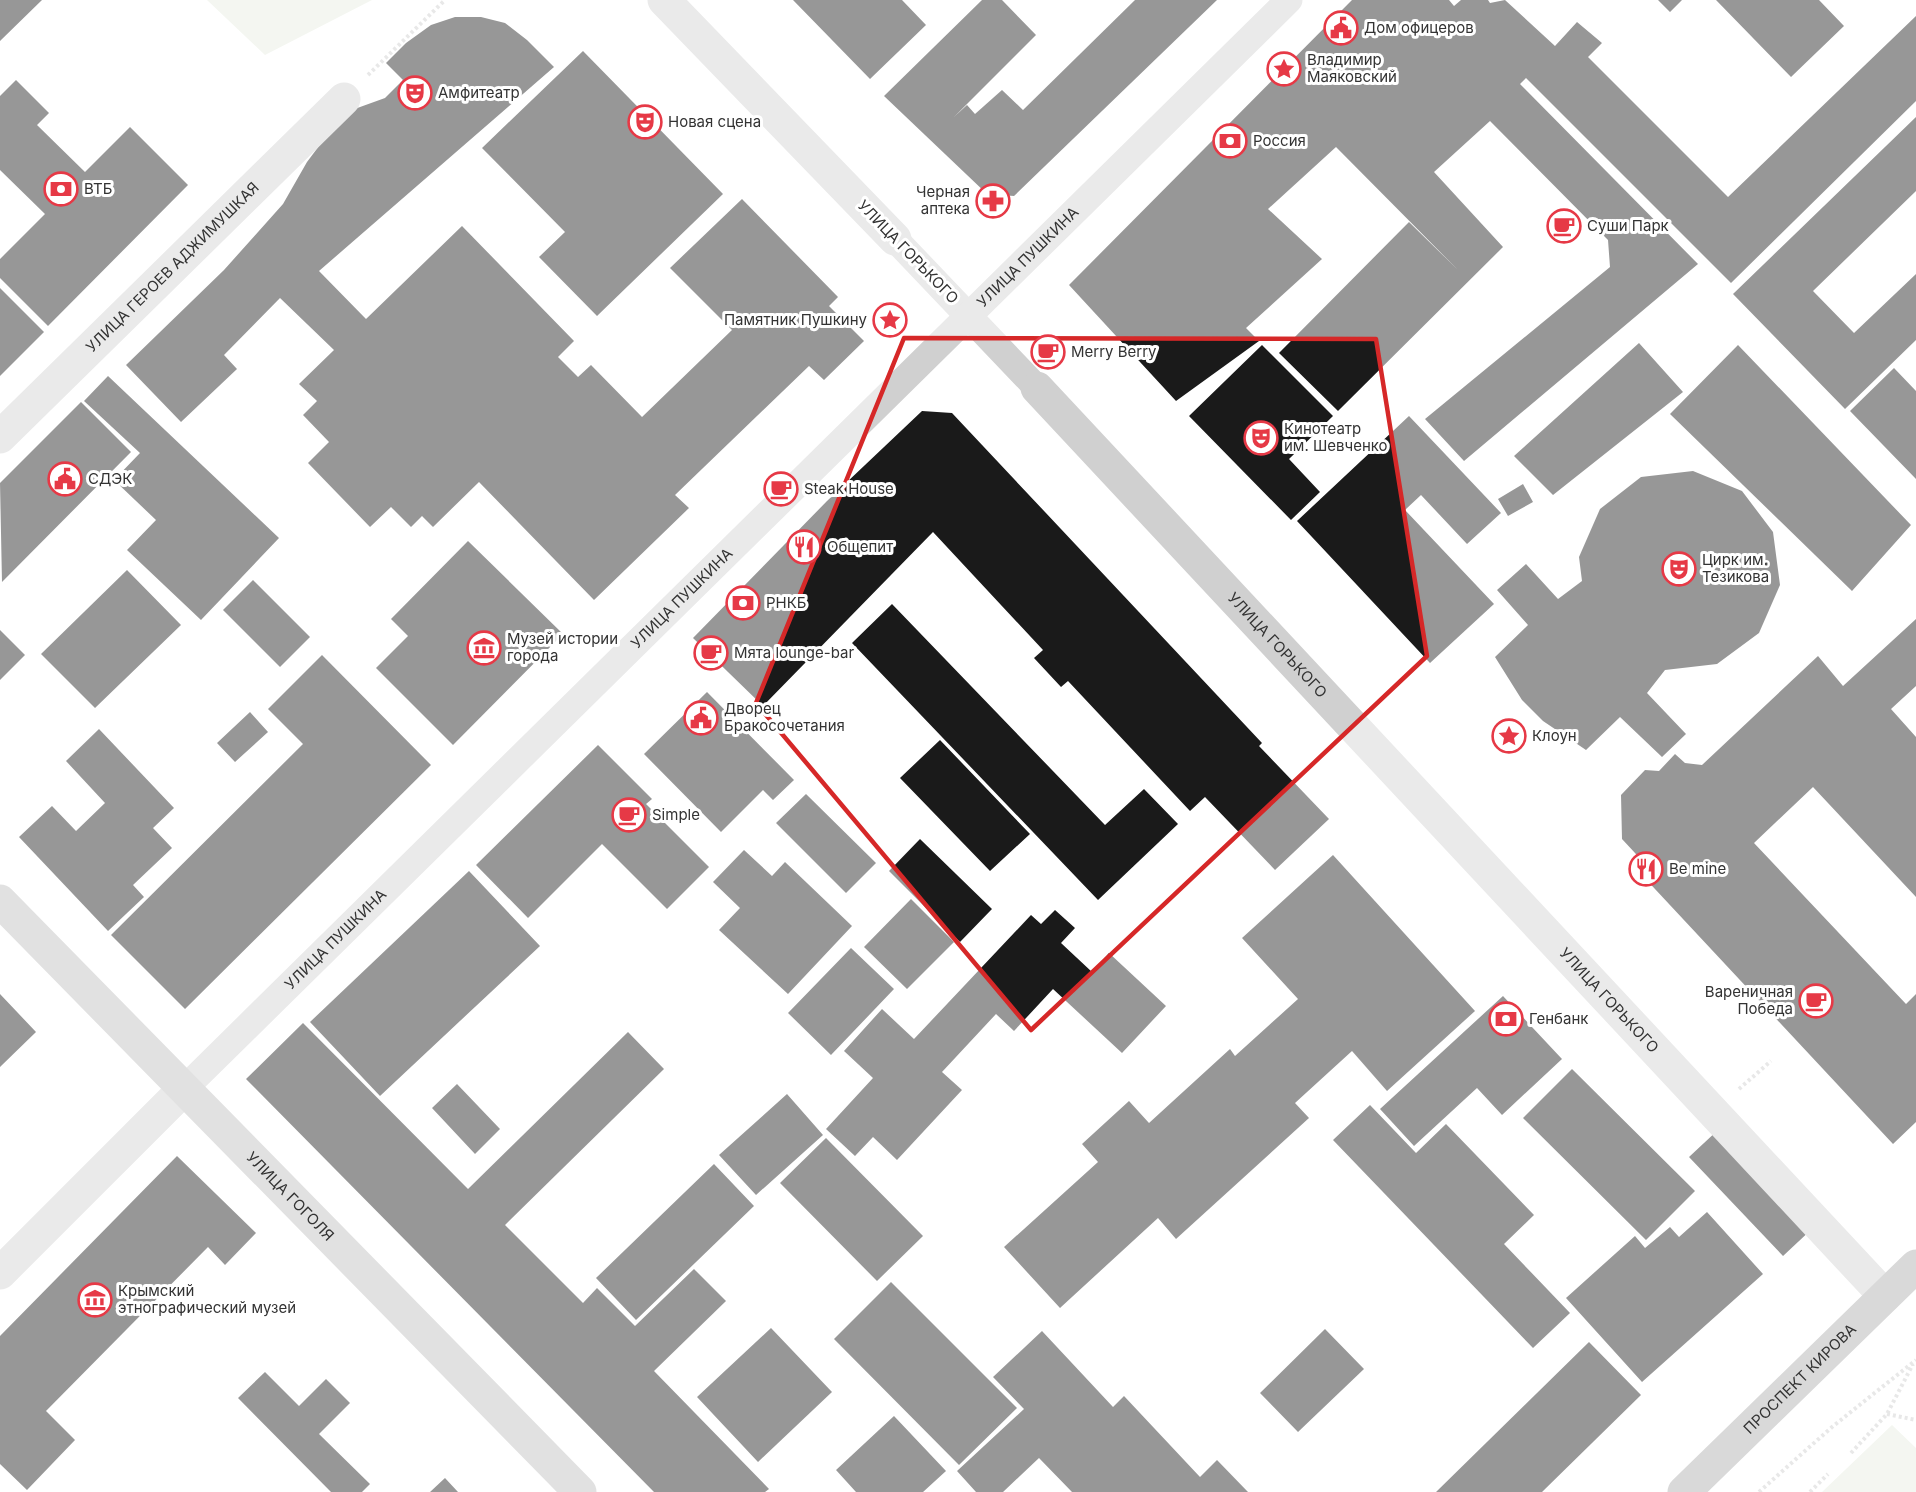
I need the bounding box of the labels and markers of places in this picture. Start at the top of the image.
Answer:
public building icon: Дом офицеров [1323,10,1359,46]
place label: Дом офицеров [1364,18,1474,37]
place label: Владимир Маяковский [1307,50,1397,86]
place icon: Владимир Маяковский [1266,51,1302,87]
theatre icon: Амфитеатр [397,75,433,111]
place label: Амфитеатр [438,83,520,102]
theatre icon: Новая сцена [627,104,663,140]
place label: Новая сцена [668,112,761,131]
bank icon: Россия [1212,123,1248,159]
place label: Россия [1253,131,1306,150]
bank icon: ВТБ [43,171,79,207]
place label: ВТБ [84,179,112,198]
place label: Черная аптека [916,182,970,218]
pharmacy icon: Черная аптека [975,183,1011,219]
cafe icon: Суши Парк [1546,208,1582,244]
place label: Суши Парк [1587,216,1669,235]
place icon: Памятник Пушкину [872,302,908,338]
place label: Памятник Пушкину [724,310,868,329]
cafe icon: Merry Berry [1030,334,1066,370]
place label: Merry Berry [1071,342,1157,361]
place label: Кинотеатр им. Шевченко [1284,419,1388,455]
theatre icon: Кинотеатр им. Шевченко [1243,420,1279,456]
public building icon: СДЭК [47,461,83,497]
place label: СДЭК [88,469,132,488]
cafe icon: Steak House [763,471,799,507]
place label: Steak House [804,479,894,498]
restaurant icon: Общепит [786,529,822,565]
place label: Общепит [827,537,893,556]
place label: Цирк им. Тезикова [1702,550,1769,586]
theatre icon: Цирк им. Тезикова [1661,551,1697,587]
bank icon: РНКБ [725,585,761,621]
place label: РНКБ [766,593,807,612]
place label: Музей истории города [507,629,618,665]
museum icon: Музей истории города [466,630,502,666]
cafe icon: Мята lounge-bar [693,635,729,671]
place label: Мята lounge-bar [734,643,854,662]
place label: Дворец Бракосочетания [724,699,845,735]
public building icon: Дворец Бракосочетания [683,700,719,736]
place icon: Клоун [1491,718,1527,754]
place label: Клоун [1532,726,1577,745]
cafe icon: Simple [611,797,647,833]
place label: Simple [652,805,700,824]
restaurant icon: Be mine [1628,851,1664,887]
place label: Be mine [1669,859,1726,878]
place label: Вареничная Победа [1705,982,1793,1018]
cafe icon: Вареничная Победа [1798,983,1834,1019]
bank icon: Генбанк [1488,1001,1524,1037]
place label: Генбанк [1529,1009,1588,1028]
place label: Крымский этнографический музей [118,1281,296,1317]
museum icon: Крымский этнографический музей [77,1282,113,1318]

